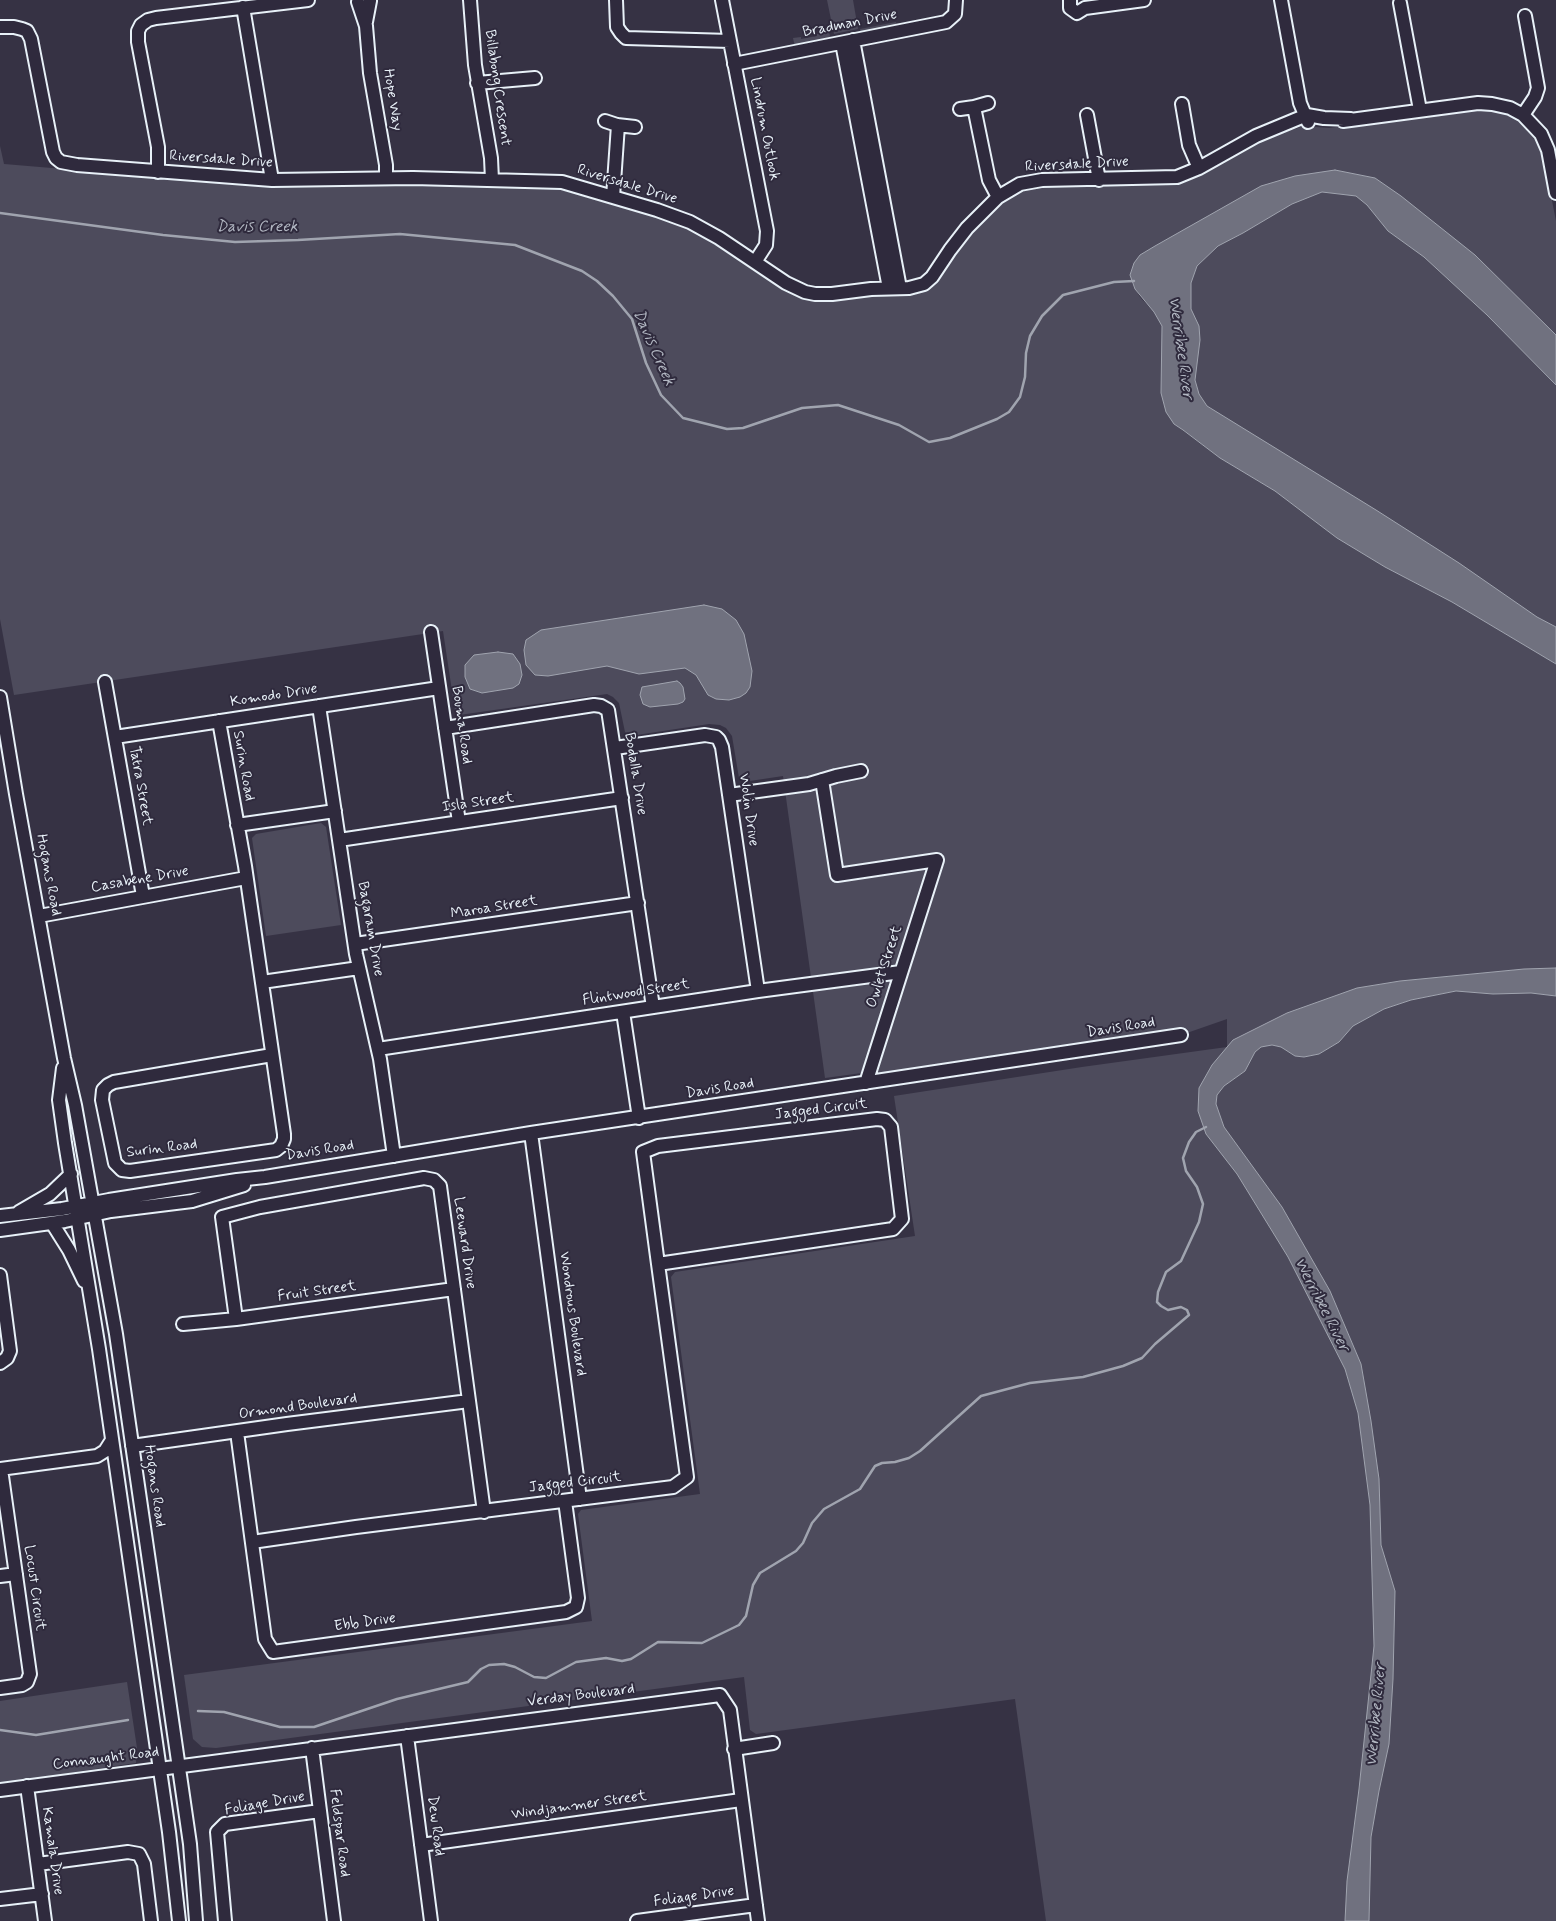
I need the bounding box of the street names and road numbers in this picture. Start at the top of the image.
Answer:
street label: Bradman Drive [801,6,899,42]
street label: Billabong Crescent [480,29,514,147]
street label: Hope Way [378,68,406,132]
street label: Lindrum Outlook [745,76,783,182]
street label: Riversdale Drive [169,147,273,173]
street label: Riversdale Drive [1025,153,1129,177]
street label: Riversdale Drive [575,161,679,209]
street label: Komodo Drive [229,680,319,712]
street label: Bouma Road [447,685,475,765]
street label: Surin Road [228,729,258,803]
street label: Bodalla Drive [620,731,650,817]
street label: Tatra Street [124,745,156,827]
street label: Wolin Drive [734,772,762,848]
street label: Isla Street [441,789,515,817]
street label: Hogans Road [31,833,65,917]
street label: Casabene Drive [90,863,190,897]
street label: Bagaram Drive [353,880,387,978]
street label: Maroa Street [449,892,539,924]
street label: Owlet Street [863,924,907,1010]
street label: Flintwood Street [581,976,691,1010]
street label: Davis Road [1086,1014,1156,1042]
street label: Davis Road [685,1075,755,1103]
street label: Jagged Circuit [774,1095,868,1125]
street label: Surin Road [126,1136,198,1162]
street label: Davis Road [285,1137,355,1165]
street label: Leeward Drive [449,1196,479,1290]
street label: Wondrous Boulevard [554,1251,590,1377]
street label: Fruit Street [277,1278,357,1306]
street label: Ormond Boulevard [238,1390,358,1424]
street label: Hogans Road [139,1444,169,1528]
street label: Jagged Circuit [528,1468,622,1498]
street label: Locust Circuit [19,1544,49,1632]
street label: Ebb Drive [333,1610,397,1636]
street label: Verday Boulevard [526,1680,636,1712]
street label: Connaught Road [52,1744,160,1774]
street label: Foliage Drive [223,1788,307,1820]
street label: Feldspar Road [325,1788,353,1878]
street label: Windjammer Street [510,1788,648,1824]
street label: Dew Road [422,1795,448,1857]
street label: Kamala Drive [37,1806,67,1896]
street label: Foliage Drive [653,1882,735,1912]

